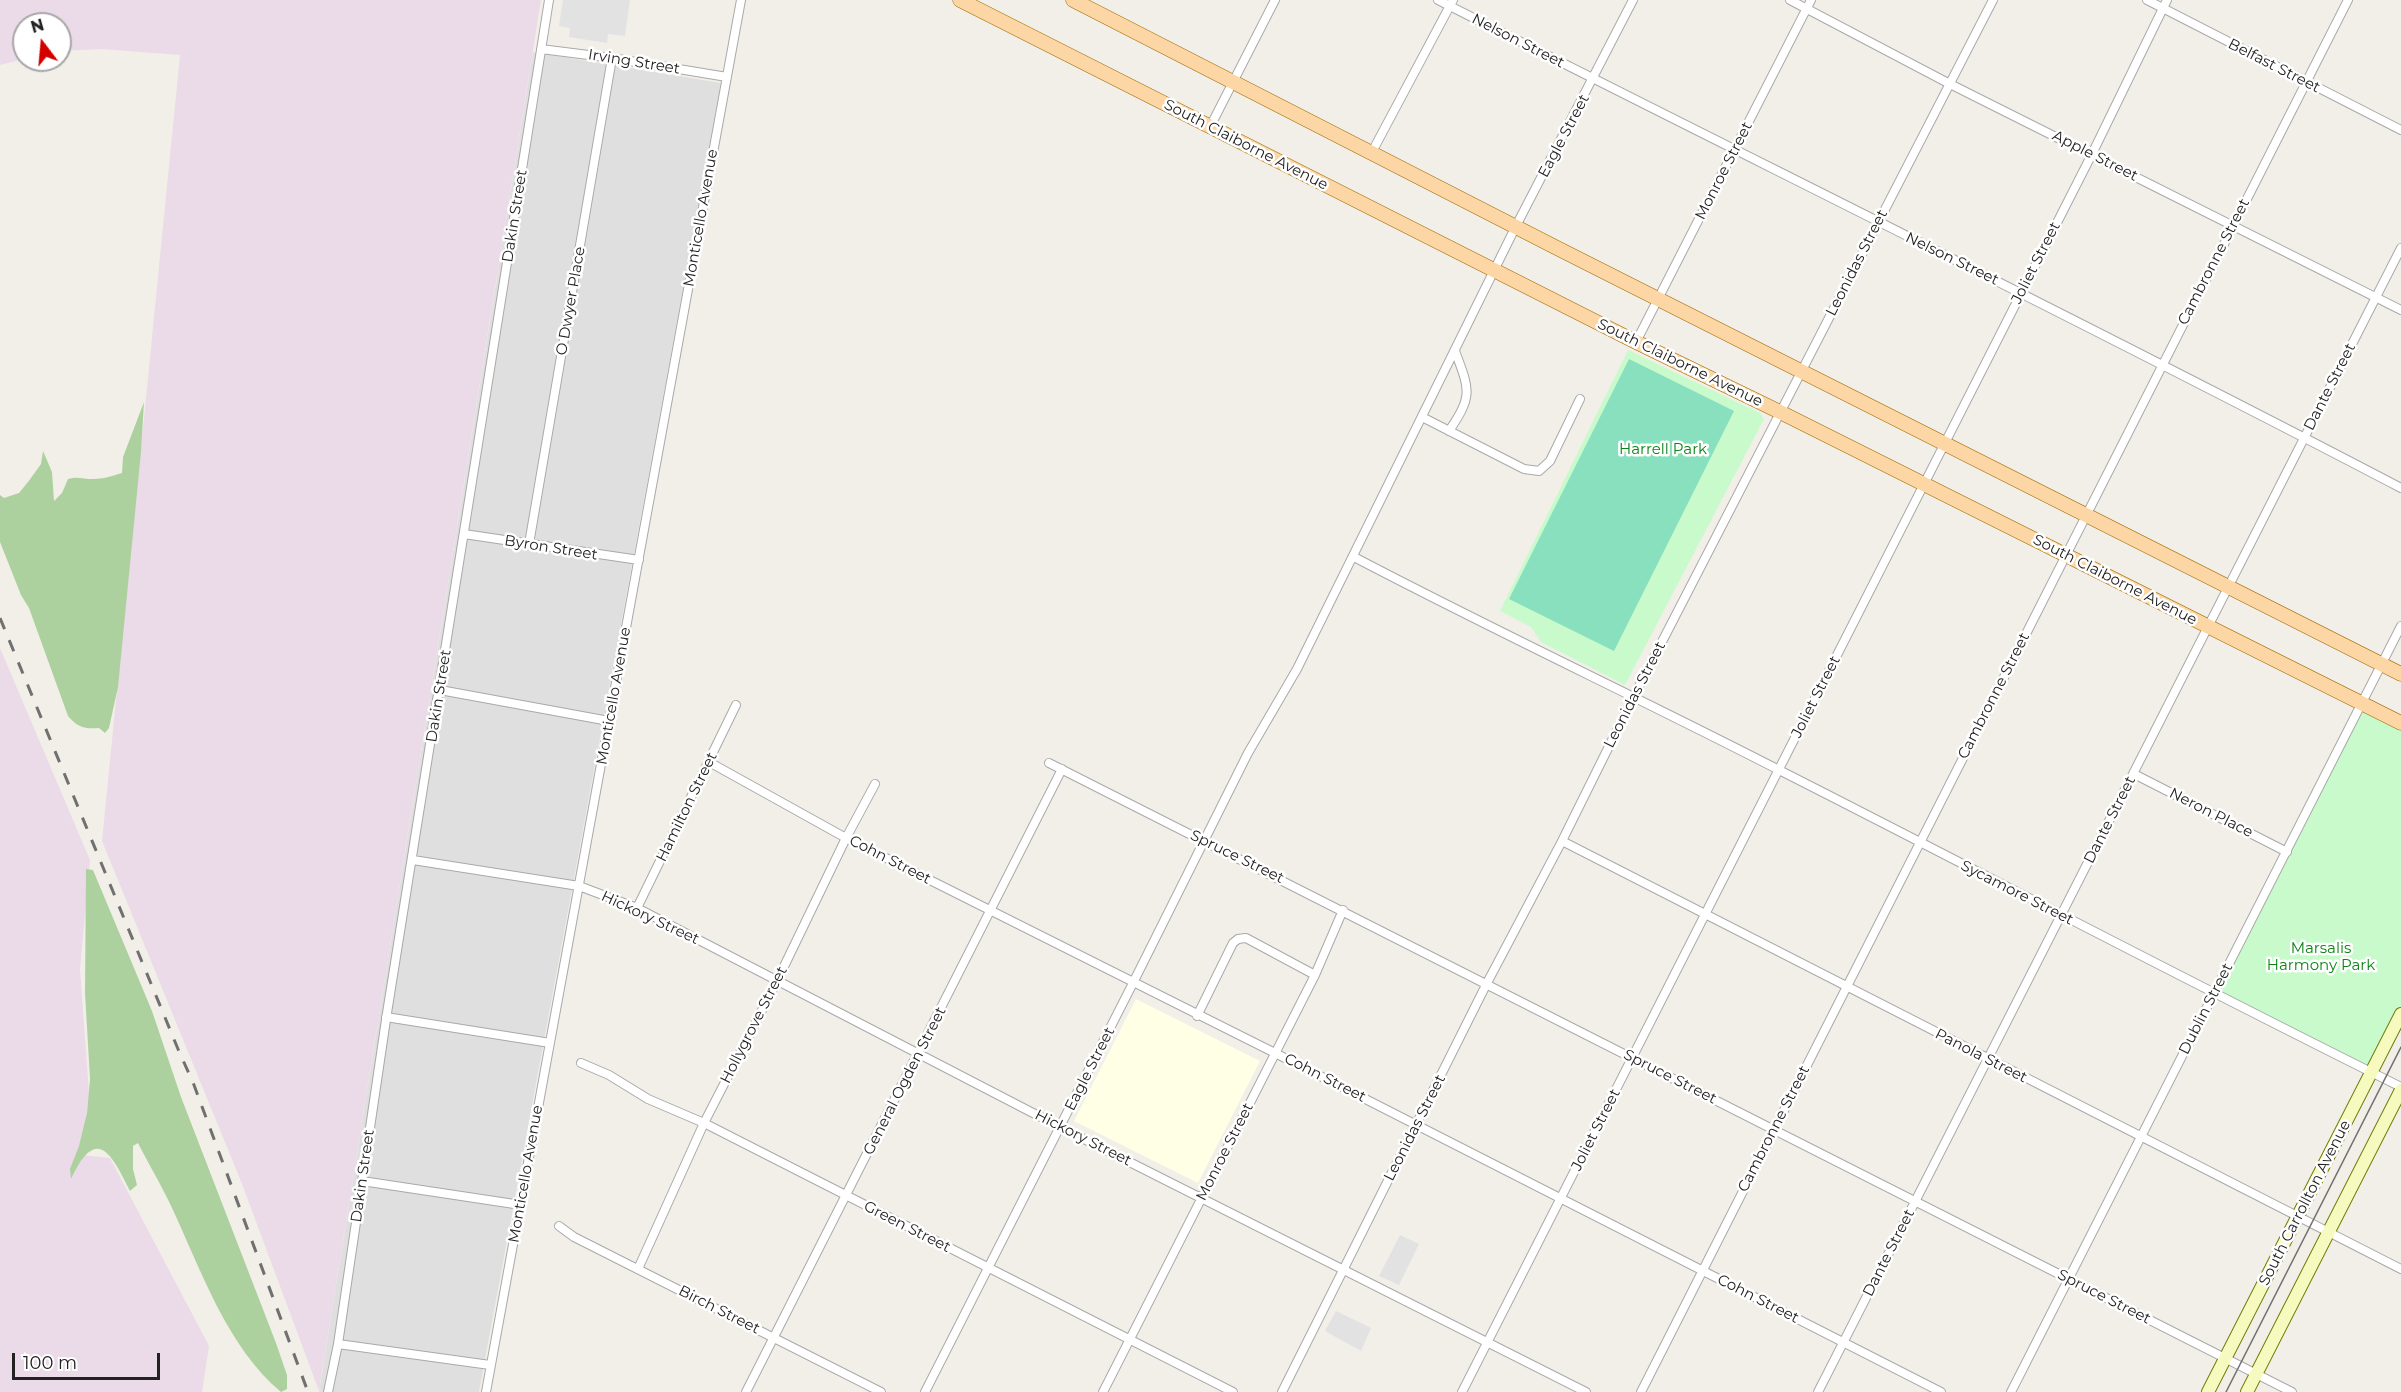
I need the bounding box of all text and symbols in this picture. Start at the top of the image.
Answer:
street label: Nelson Street [1469,10,1567,72]
north arrow [12,12,72,72]
text: N [29,15,46,37]
street label: Belfast Street [2225,35,2323,97]
street label: Irving Street [587,46,681,78]
street label: Eagle Street [1535,91,1593,181]
street label: South Claiborne Avenue [1161,96,1331,194]
street label: Monroe Street [1692,119,1756,223]
street label: Apple Street [2049,127,2141,185]
street label: Monticello Avenue [680,148,722,288]
street label: Dakin Street [499,168,531,264]
street label: Cambronne Street [2174,196,2254,328]
street label: Leonidas Street [1822,207,1892,319]
street label: Joliet Street [2008,219,2064,307]
street label: Nelson Street [1902,229,2002,289]
street label: O Dwyer Place [553,245,589,357]
street label: South Claiborne Avenue [1594,315,1766,411]
street label: Dante Street [2300,340,2360,434]
park label: Harrell Park [1619,441,1707,459]
street label: South Claiborne Avenue [2030,531,2200,629]
street label: Byron Street [503,532,599,564]
street label: Monticello Avenue [593,626,635,766]
street label: Cambronne Street [1954,630,2034,762]
street label: Leonidas Street [1600,639,1670,751]
street label: Dakin Street [423,648,455,744]
street label: Joliet Street [1788,653,1844,741]
street label: Hamilton Street [653,749,721,865]
street label: Dante Street [2080,773,2140,867]
street label: Neron Place [2166,784,2256,842]
street label: Spruce Street [1187,827,1287,887]
street label: Cohn Street [846,832,934,888]
street label: Sycamore Street [1958,857,2076,929]
street label: Hickory Street [598,887,702,949]
park label: Marsalis Harmony Park [2267,940,2375,975]
street label: Dublin Street [2175,960,2237,1058]
street label: Hollygrove Street [717,963,791,1087]
street label: General Ogden Street [860,1004,950,1158]
street label: Eagle Street [1061,1024,1119,1114]
street label: Panola Street [1932,1025,2030,1087]
street label: Spruce Street [1620,1046,1720,1108]
street label: Cohn Street [1281,1050,1369,1106]
street label: Cambronne Street [1734,1063,1814,1195]
street label: Leonidas Street [1380,1072,1450,1184]
street label: Joliet Street [1568,1086,1624,1174]
street label: Monroe Street [1193,1100,1257,1204]
street label: Monticello Avenue [505,1104,547,1244]
street label: Hickory Street [1032,1106,1134,1170]
street label: South Carrollton Avenue [2255,1117,2355,1289]
street label: Dakin Street [348,1128,378,1224]
street label: Green Street [861,1197,953,1257]
street label: Dante Street [1859,1206,1919,1300]
street label: Spruce Street [2054,1266,2154,1328]
street label: Cohn Street [1714,1271,1802,1327]
street label: Birch Street [675,1282,763,1338]
scale bar [15,1341,164,1379]
text: 100 m [23,1352,77,1374]

